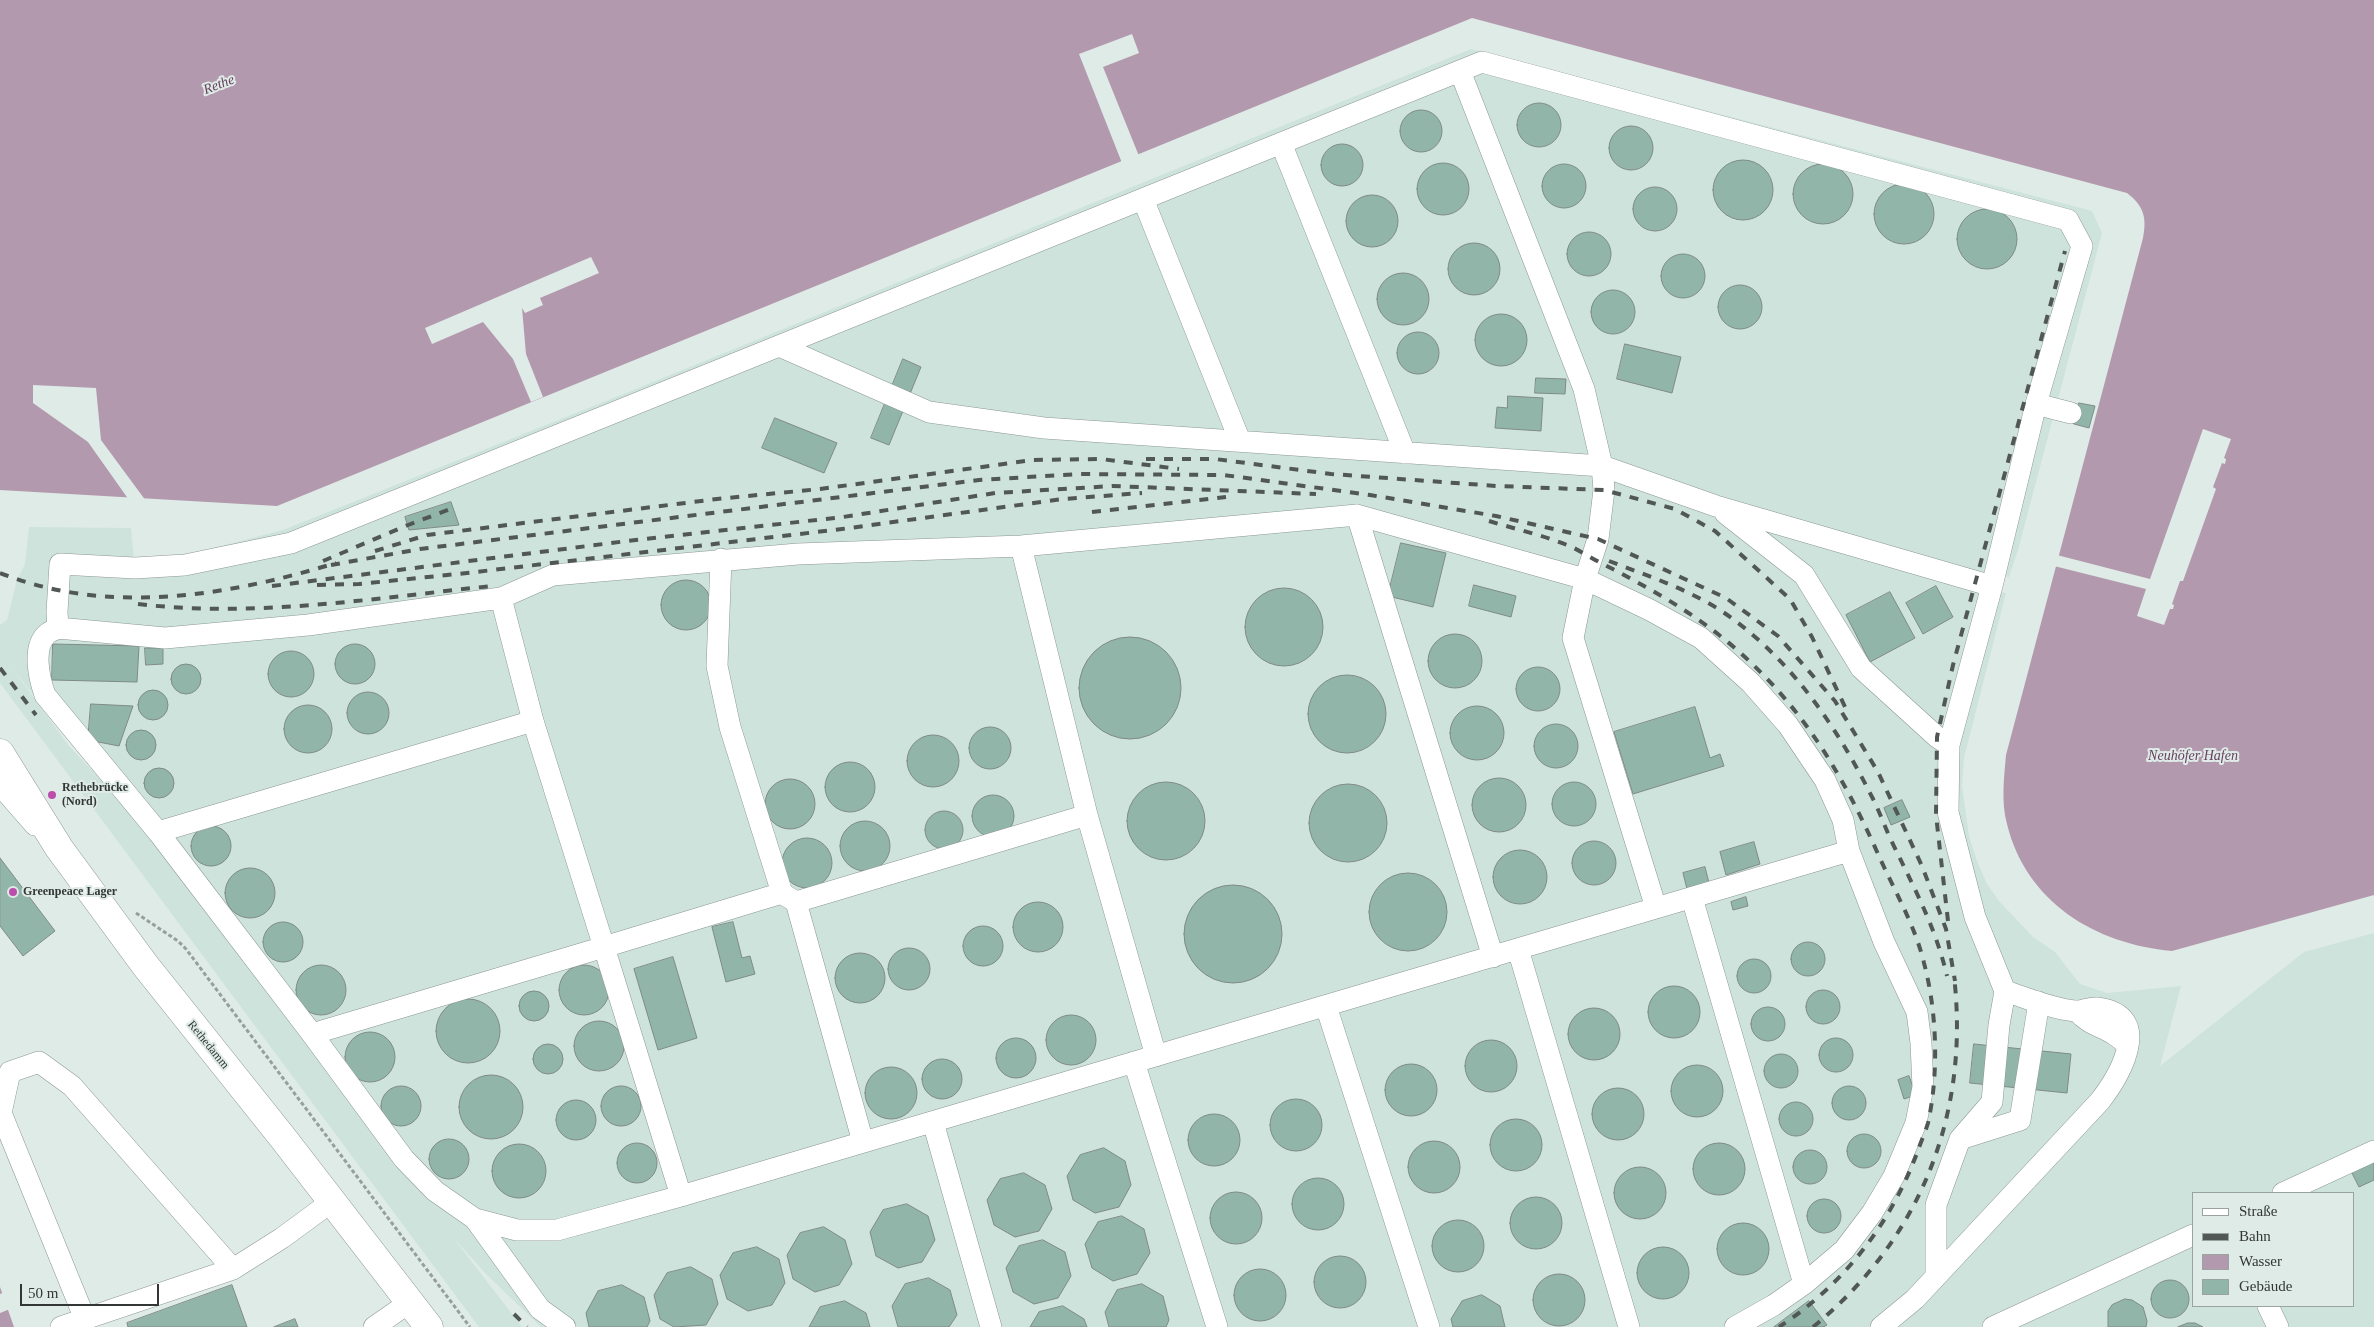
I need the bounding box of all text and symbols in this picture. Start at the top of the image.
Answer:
water label: Rethe [201,71,237,99]
water label: Neuhöfer Hafen [2148,748,2238,764]
place label: Rethebrücke (Nord) [62,781,128,809]
marker: Rethebrücke (Nord) [46,789,58,801]
place label: Greenpeace Lager [23,885,117,899]
marker: Greenpeace Lager [7,886,19,898]
street label: Rethedamm [184,1018,232,1072]
legend [2192,1192,2354,1307]
text: Straße [2239,1203,2277,1219]
text: Bahn [2239,1228,2271,1244]
text: Wasser [2239,1253,2282,1269]
scale bar [22,1274,161,1306]
text: Gebäude [2239,1278,2292,1294]
text: 50 m [28,1285,58,1301]

